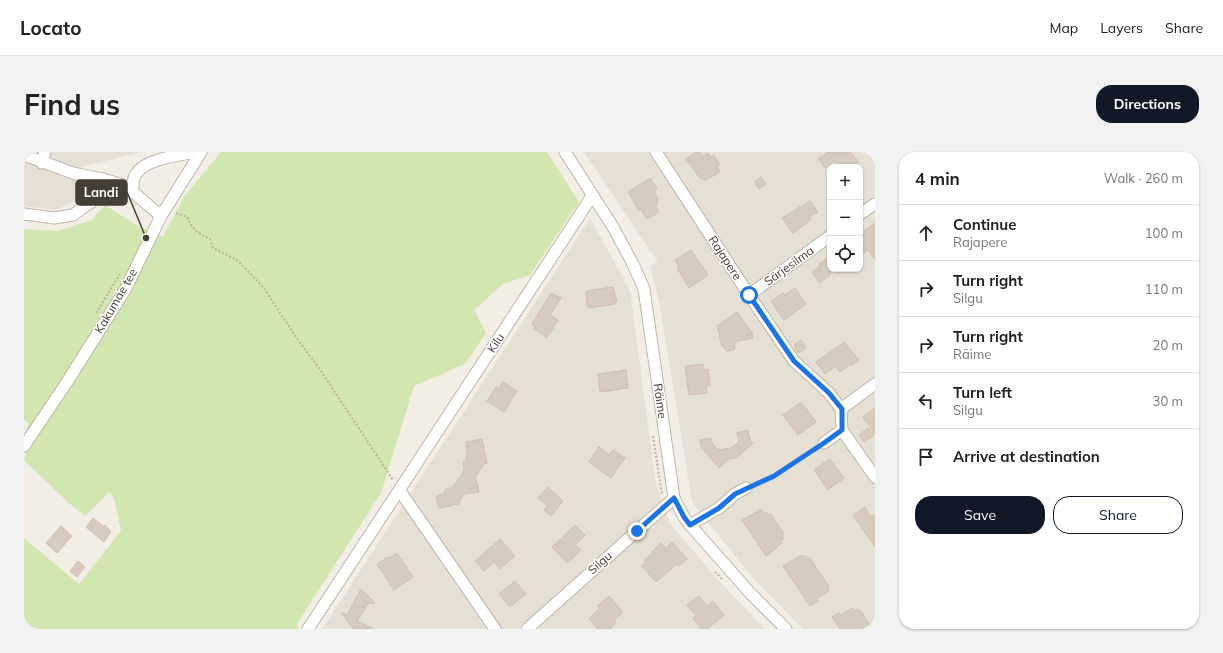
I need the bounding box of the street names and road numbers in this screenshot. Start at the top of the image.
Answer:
street label: Rajapere [705,233,745,283]
street label: Särjesilma [761,243,817,289]
street label: Kakumäe tee [91,266,140,336]
street label: Kilu [484,330,507,355]
street label: Räime [651,382,670,420]
street label: Silgu [584,548,615,577]

